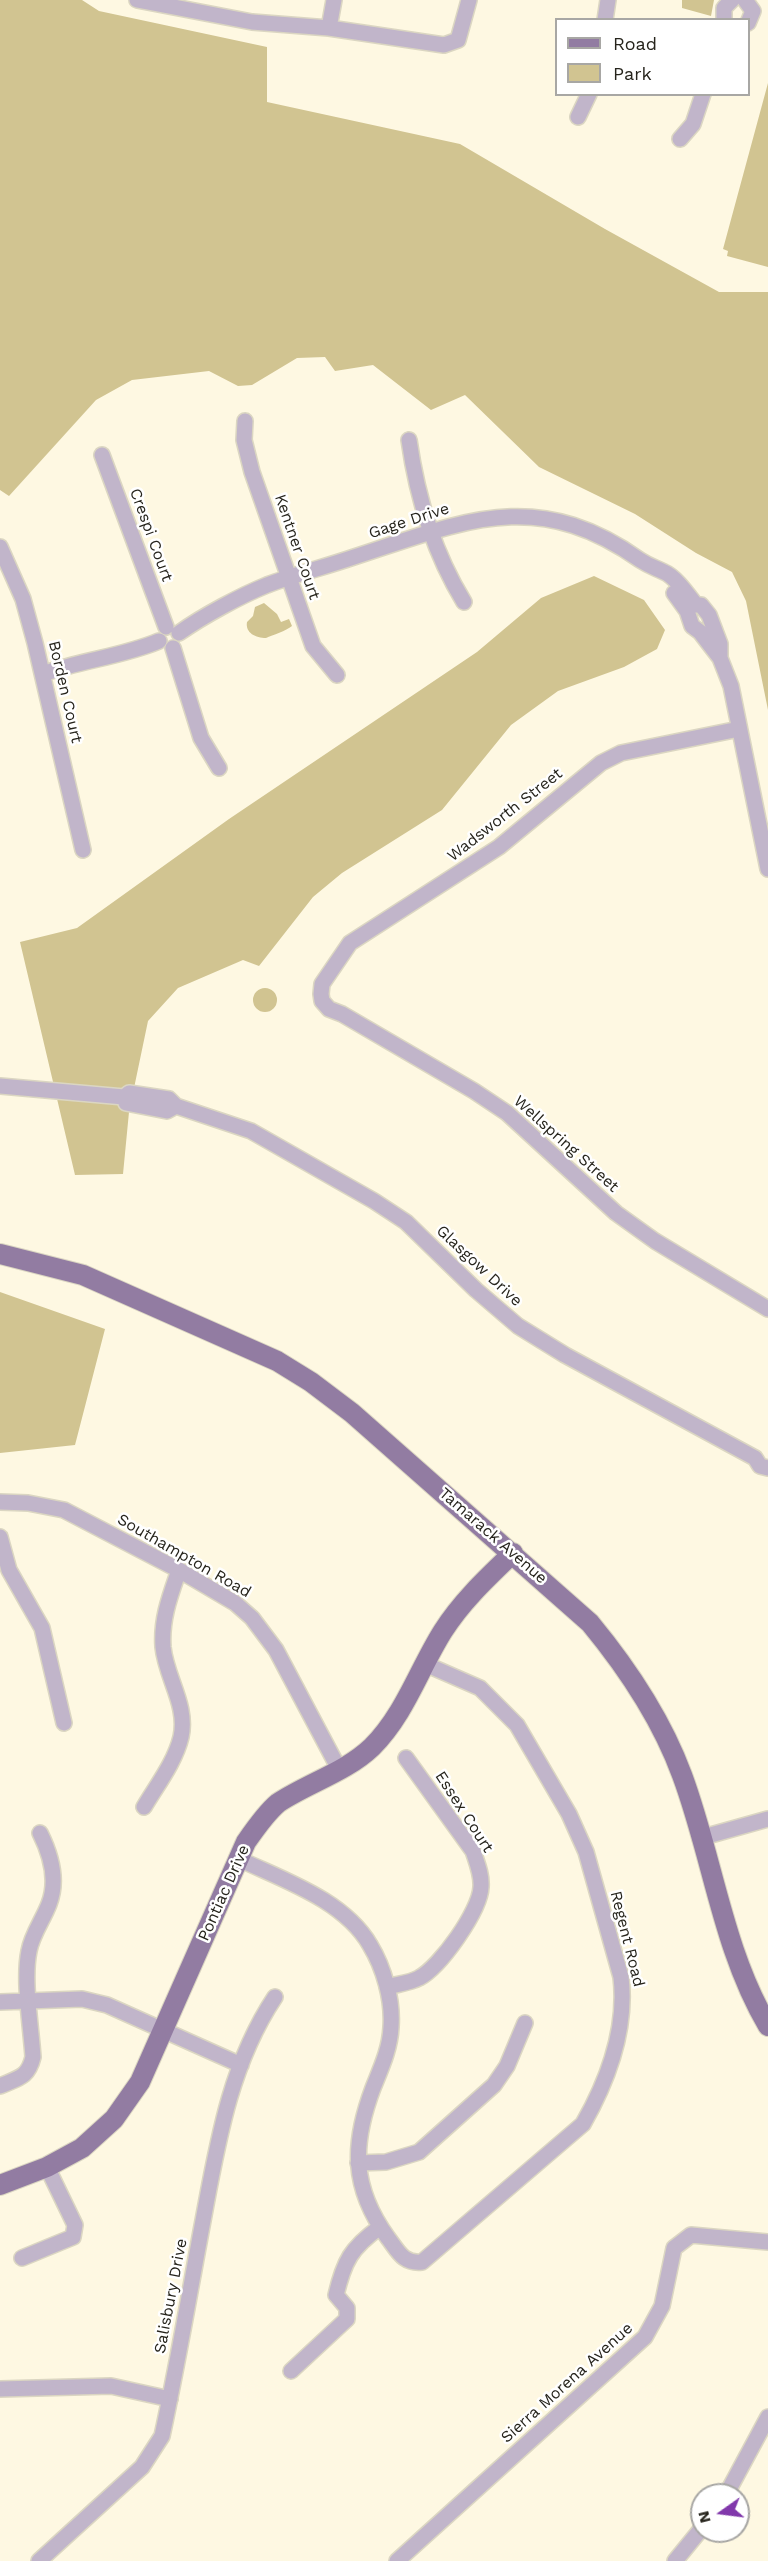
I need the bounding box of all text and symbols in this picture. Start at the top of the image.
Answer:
legend [555,18,750,96]
text: Road [613,33,657,54]
text: Park [613,63,652,84]
street label: Crespi Court [125,486,177,584]
street label: Kentner Court [270,492,324,602]
street label: Gage Drive [366,499,452,543]
street label: Borden Court [44,639,86,745]
street label: Wadsworth Street [444,764,566,866]
street label: Wellspring Street [509,1092,623,1196]
street label: Glasgow Drive [432,1221,526,1311]
street label: Tamarack Avenue [435,1484,551,1588]
street label: Southampton Road [114,1510,254,1602]
street label: Essex Court [431,1768,497,1856]
street label: Pontiac Drive [194,1842,254,1944]
street label: Regent Road [606,1889,648,1989]
street label: Salisbury Drive [150,2237,192,2355]
street label: Sierra Morena Avenue [497,2319,637,2447]
north arrow [690,2483,750,2543]
text: N [693,2509,715,2525]

